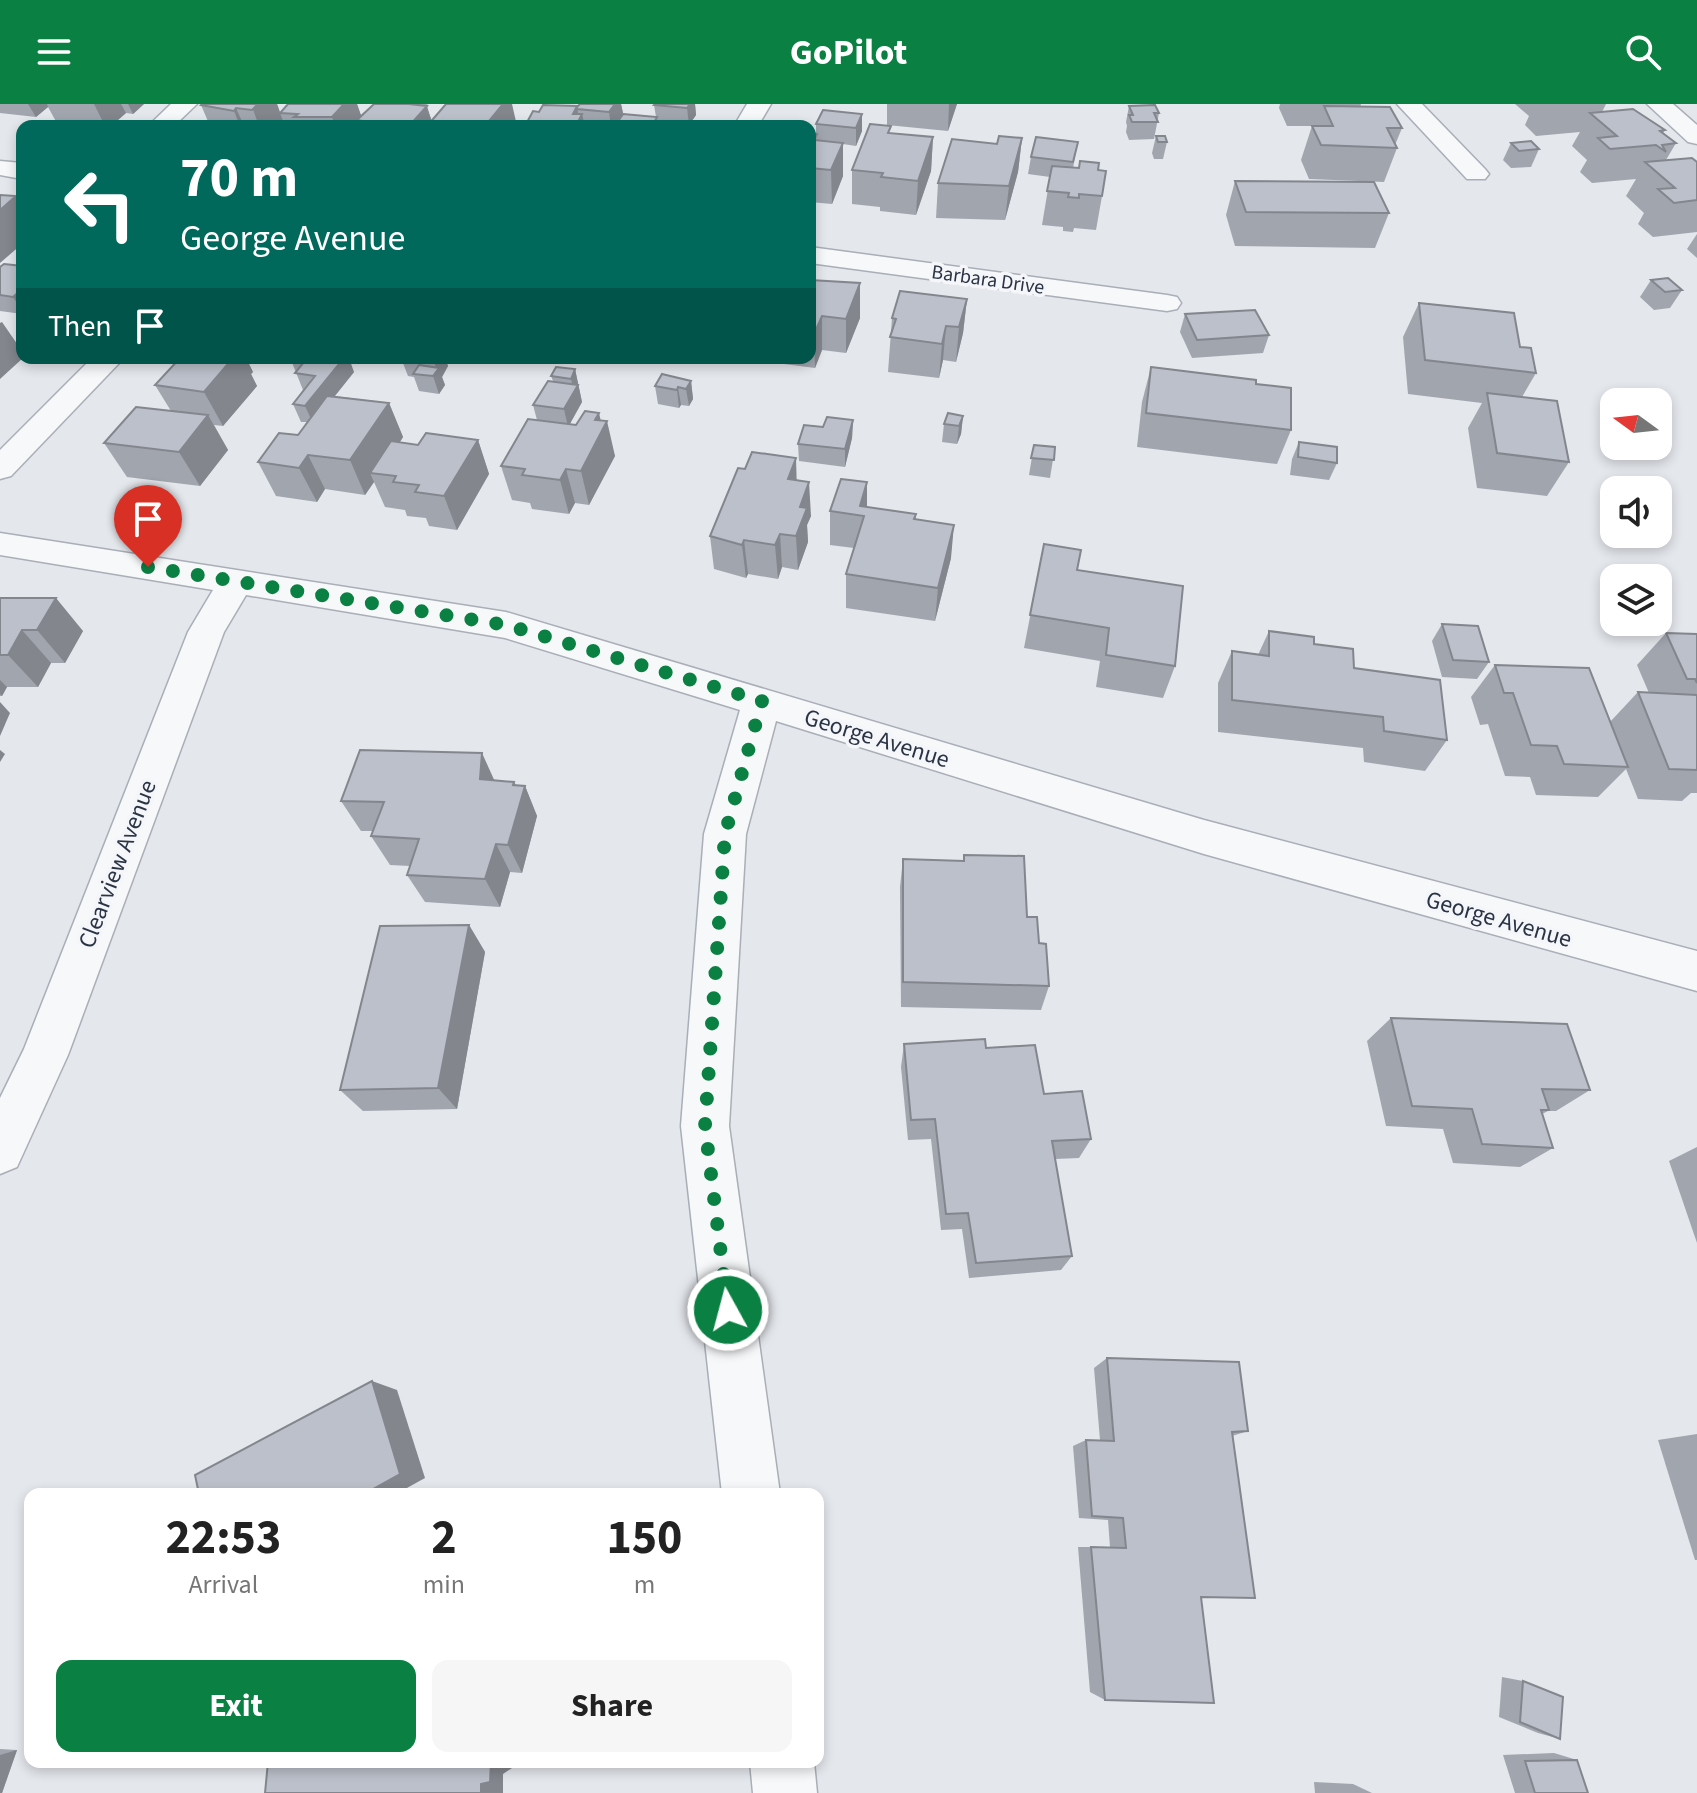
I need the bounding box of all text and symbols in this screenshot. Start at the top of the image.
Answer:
text: GoPilot [790,27,907,78]
icon: menu [32,30,76,74]
icon: search [1621,30,1665,74]
text: 70 m [180,139,298,218]
icon: left [48,152,152,256]
text: George Avenue [180,213,405,264]
street label: Barbara Drive [930,258,1046,302]
icon: arrive [128,304,172,348]
text: Then [48,305,112,348]
north arrow [1600,388,1672,460]
map controls [1600,388,1672,636]
button: sound [1600,476,1672,548]
pin [114,485,182,567]
icon: arrive [126,497,170,541]
button: layers [1600,564,1672,636]
street label: George Avenue [800,700,954,777]
street label: Clearview Avenue [69,775,166,953]
street label: George Avenue [1422,882,1576,957]
position arrow [686,1268,770,1352]
text: 22:53 [165,1504,281,1572]
text: 2 [431,1504,457,1572]
text: 150 [606,1504,682,1572]
text: Arrival [188,1566,258,1603]
text: min [423,1566,465,1603]
text: m [634,1566,655,1603]
button: Exit [56,1660,416,1752]
button: Share [432,1660,792,1752]

